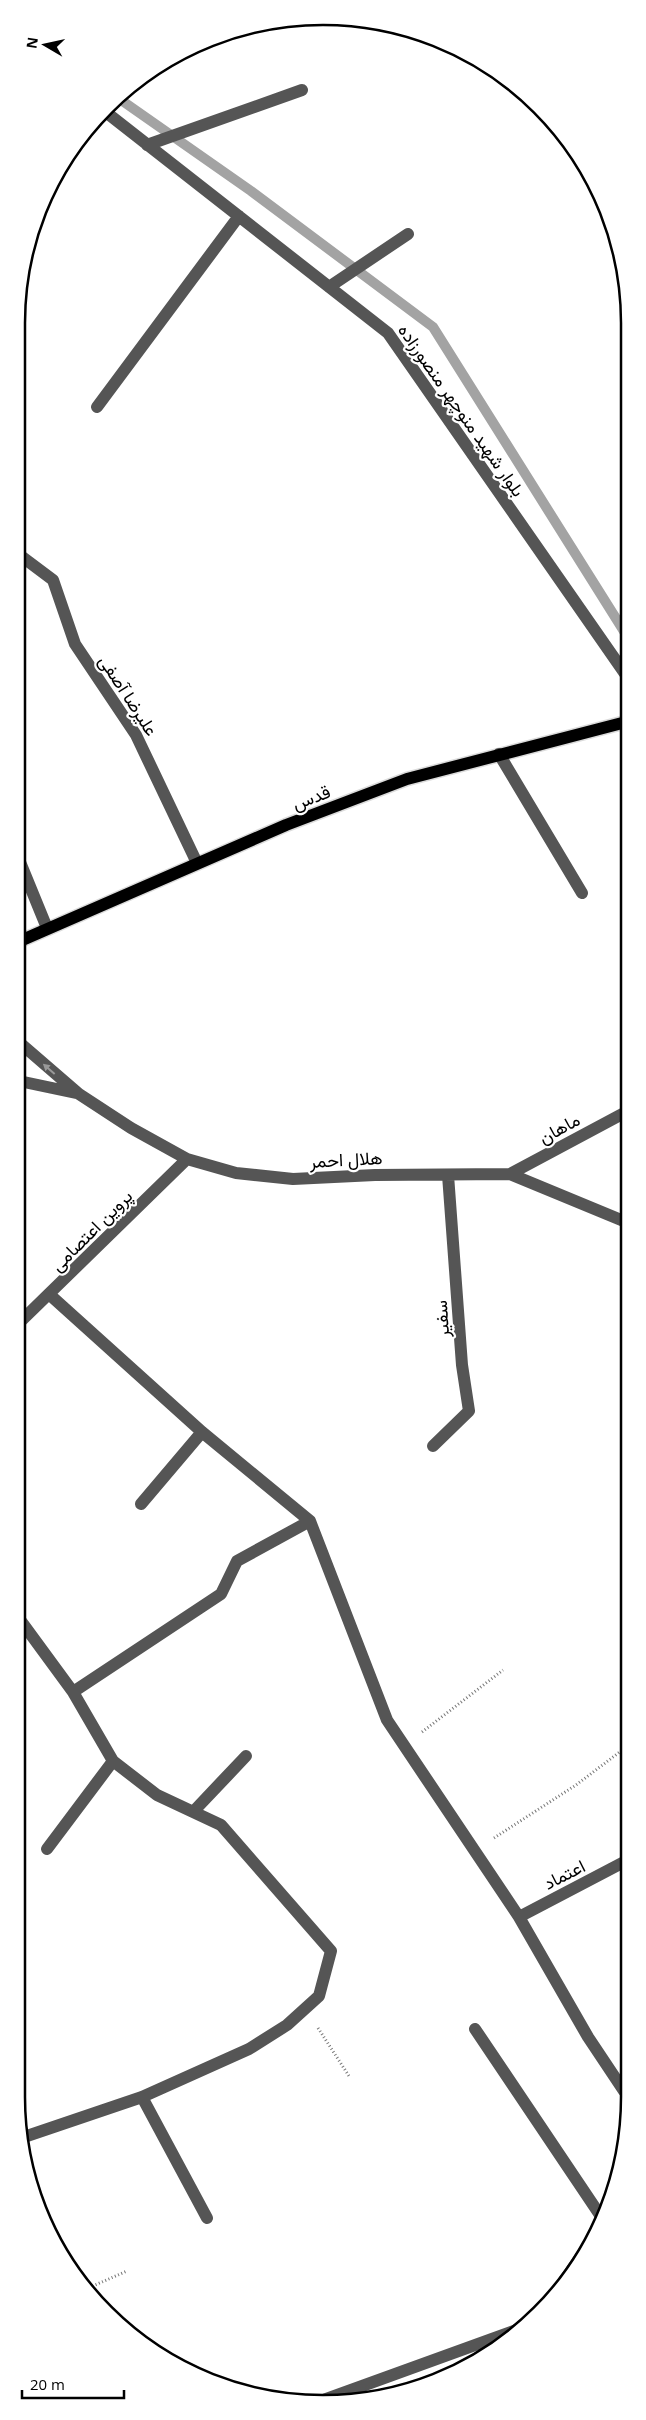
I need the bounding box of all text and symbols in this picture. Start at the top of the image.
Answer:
north arrow [20,20,70,70]
text: N [21,36,42,50]
street label: بلوار شهید منوچهر منصورزاده [392,319,531,502]
street label: علیرضا آصفی [94,650,164,740]
street label: قدس [288,779,334,815]
one-way arrow [43,1063,56,1074]
street label: ماهان [534,1107,584,1149]
street label: هلال احمر [308,1145,383,1173]
street label: پروین اعتصامی [45,1184,138,1277]
street label: سفیر [428,1300,454,1339]
street label: اعتماد [539,1853,589,1895]
scale bar [22,2368,125,2400]
text: 20 m [30,2374,65,2394]

